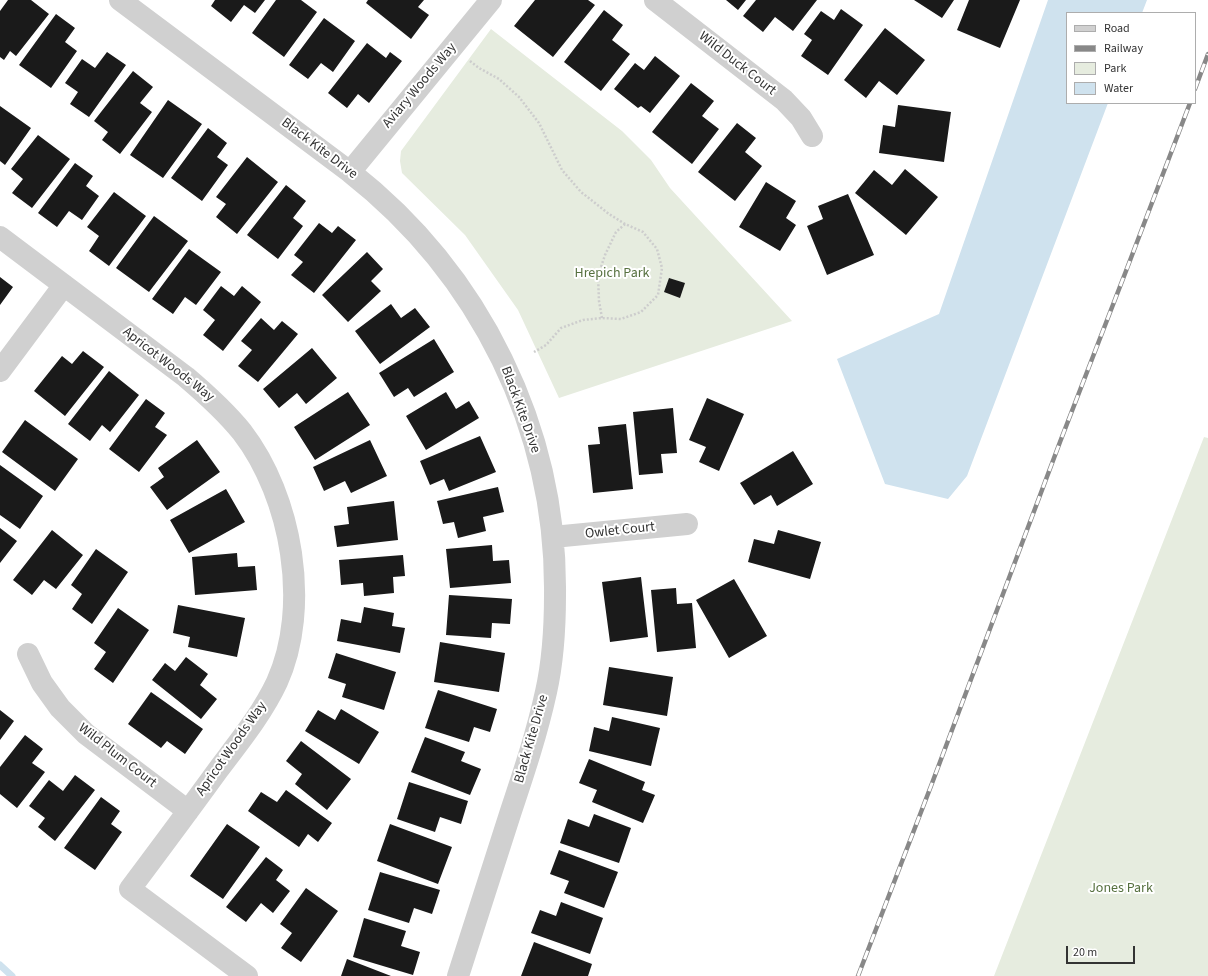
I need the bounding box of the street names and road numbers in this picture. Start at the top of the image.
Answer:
street label: Wild Duck Court [695,29,779,99]
street label: Aviary Woods Way [379,40,461,132]
street label: Black Kite Drive [278,115,360,183]
street label: Apricot Woods Way [119,324,217,406]
street label: Black Kite Drive [497,364,543,456]
street label: Owlet Court [584,519,656,543]
street label: Black Kite Drive [511,693,553,785]
street label: Apricot Woods Way [193,698,271,800]
street label: Wild Plum Court [74,720,160,792]

